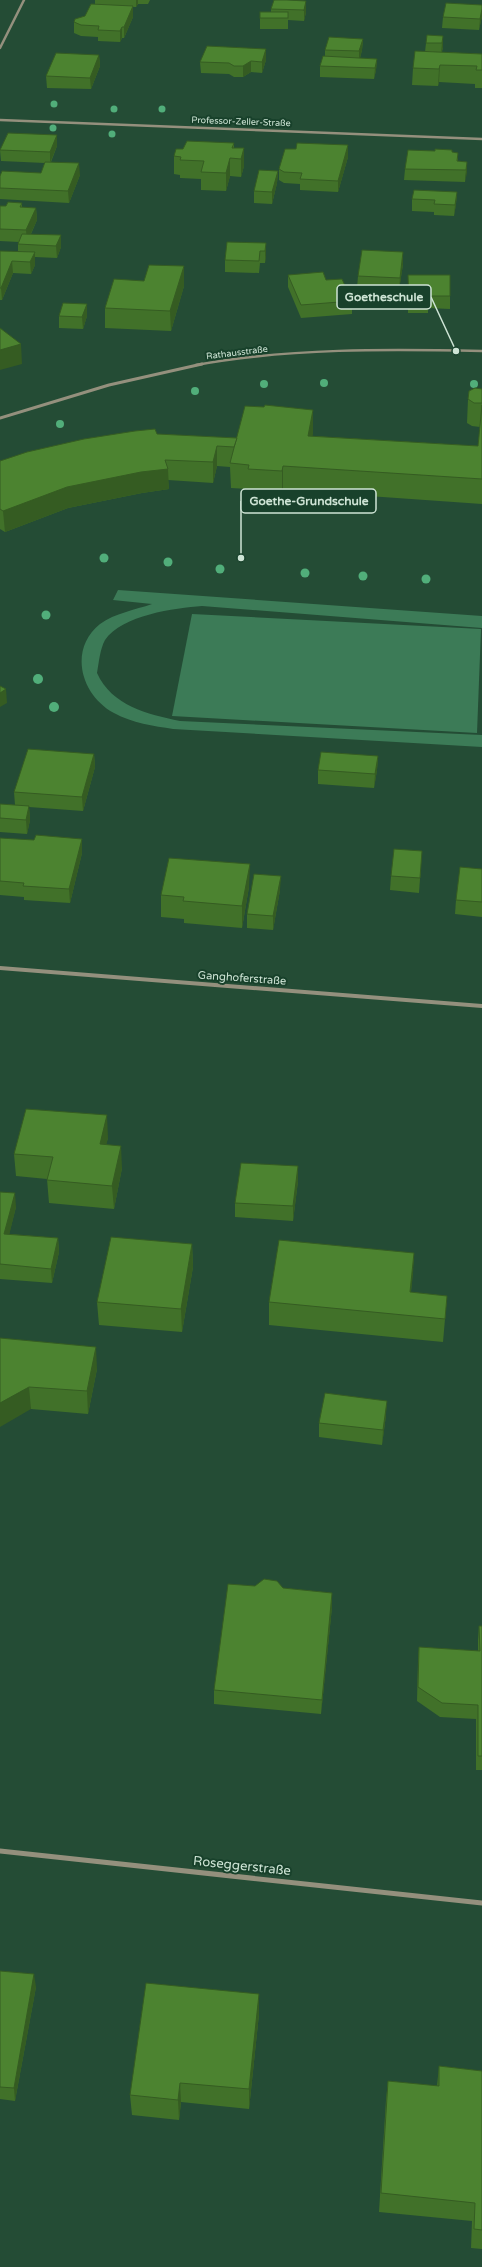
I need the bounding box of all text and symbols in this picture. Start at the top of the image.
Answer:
street label: Professor-Zeller-Straße [191,115,291,129]
callout: Goetheschule [337,285,431,309]
text: Goetheschule [345,290,423,304]
street label: Rathausstraße [206,344,268,362]
callout: Goethe-Grundschule [241,489,376,513]
text: Goethe-Grundschule [249,494,369,508]
street label: Ganghoferstraße [197,968,287,988]
street label: Roseggerstraße [192,1853,292,1879]

